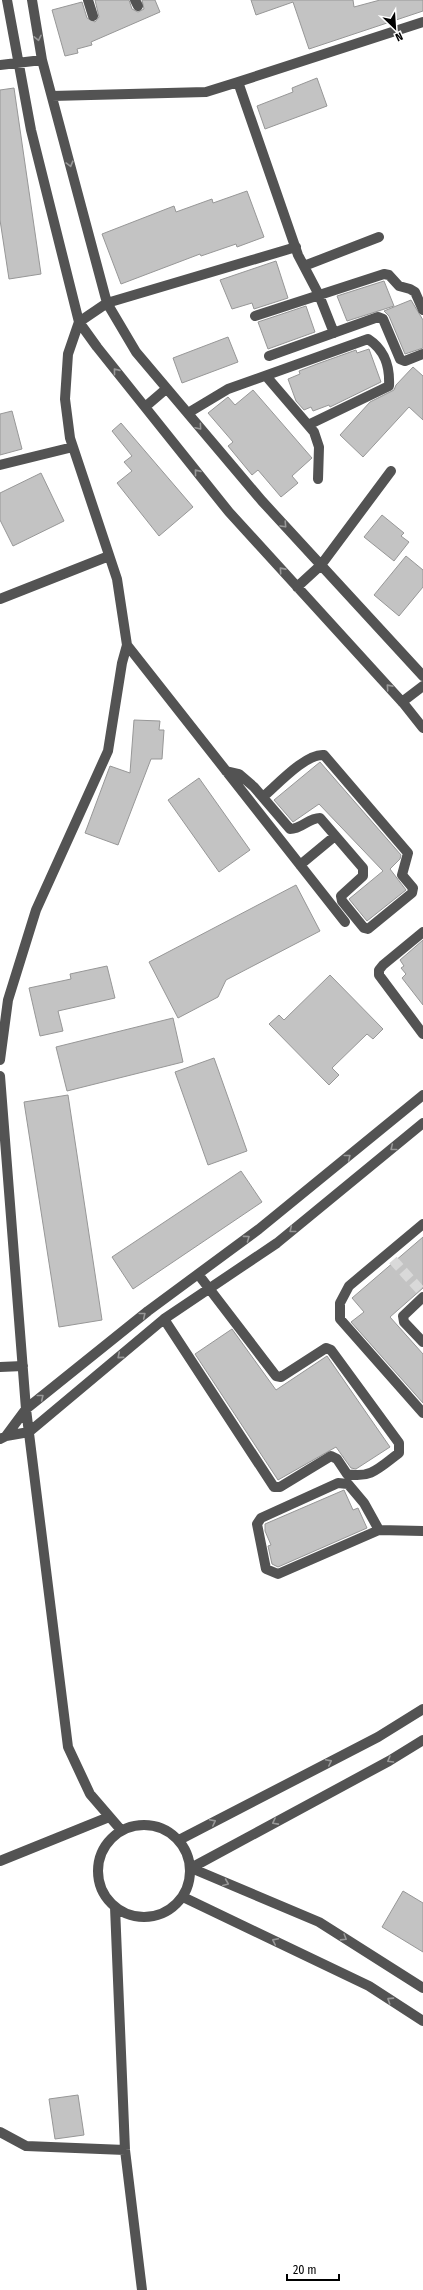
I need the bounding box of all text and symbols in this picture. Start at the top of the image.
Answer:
north arrow [375,8,415,48]
text: N [393,29,405,44]
one-way arrow [33,35,41,42]
one-way arrow [65,161,74,168]
one-way arrow [114,368,121,375]
one-way arrow [194,422,201,429]
one-way arrow [195,470,202,477]
one-way arrow [279,520,287,528]
one-way arrow [280,568,287,575]
one-way arrow [386,684,393,692]
one-way arrow [390,1143,397,1150]
one-way arrow [344,1154,351,1161]
one-way arrow [290,1226,297,1233]
one-way arrow [243,1235,250,1243]
one-way arrow [138,1313,145,1320]
one-way arrow [117,1352,124,1359]
one-way arrow [37,1394,44,1401]
one-way arrow [387,1756,394,1763]
one-way arrow [325,1759,332,1767]
one-way arrow [272,1817,279,1825]
one-way arrow [209,1819,217,1826]
one-way arrow [222,1878,230,1886]
one-way arrow [340,1933,347,1941]
one-way arrow [271,1938,279,1946]
one-way arrow [387,1997,394,2005]
scale bar [287,2256,339,2282]
text: 20 m [293,2263,317,2277]

